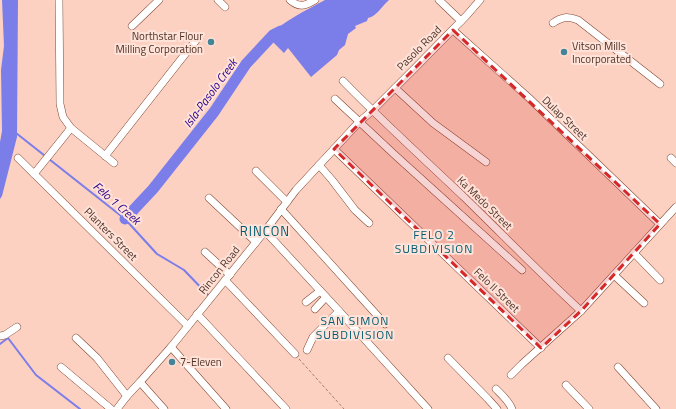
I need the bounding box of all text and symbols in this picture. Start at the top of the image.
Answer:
street label: Pasolo Road [393,22,445,74]
place label: Northstar Flour Milling Corporation [115,28,203,57]
marker: Northstar Flour Milling Corporation [206,37,216,47]
place label: Vitson Mills Incorporated [572,38,631,67]
marker: Vitson Mills Incorporated [559,47,569,57]
water label: Isla-Pasolo Creek [178,53,243,132]
street label: Dulap Street [539,92,591,144]
street label: Ka Medo Street [454,172,516,234]
water label: Felo 1 Creek [89,177,146,230]
street label: Planters Street [81,204,141,264]
district label: RINCON [240,221,290,241]
district label: FELO 2 SUBDIVISION [395,225,473,258]
street label: Rincon Road [195,242,244,297]
street label: Felo II Street [471,264,524,316]
district label: SAN SIMON SUBDIVISION [316,311,394,344]
place label: 7-Eleven [180,354,222,370]
marker: 7-Eleven [167,357,177,367]

